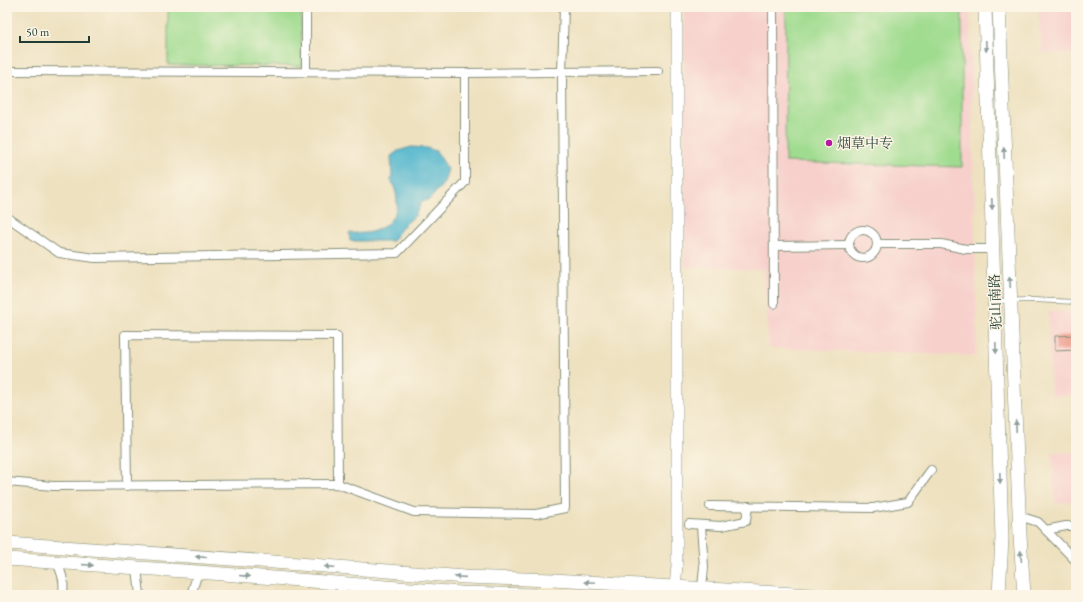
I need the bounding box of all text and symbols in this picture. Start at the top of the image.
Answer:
scale bar [20,18,89,44]
text: 50 m [26,24,50,40]
one-way arrow [983,40,989,53]
place label: 烟草中专 [837,134,893,152]
marker: 烟草中专 [824,138,834,148]
one-way arrow [1001,146,1008,159]
one-way arrow [988,198,995,210]
street label: 驼山南路 [985,274,1005,330]
one-way arrow [1007,275,1013,288]
one-way arrow [993,342,999,355]
one-way arrow [1012,420,1019,432]
one-way arrow [997,472,1003,485]
one-way arrow [1018,550,1025,562]
one-way arrow [195,553,207,560]
one-way arrow [82,561,94,568]
one-way arrow [324,564,336,570]
one-way arrow [239,572,251,579]
one-way arrow [454,574,466,581]
one-way arrow [584,579,596,586]

